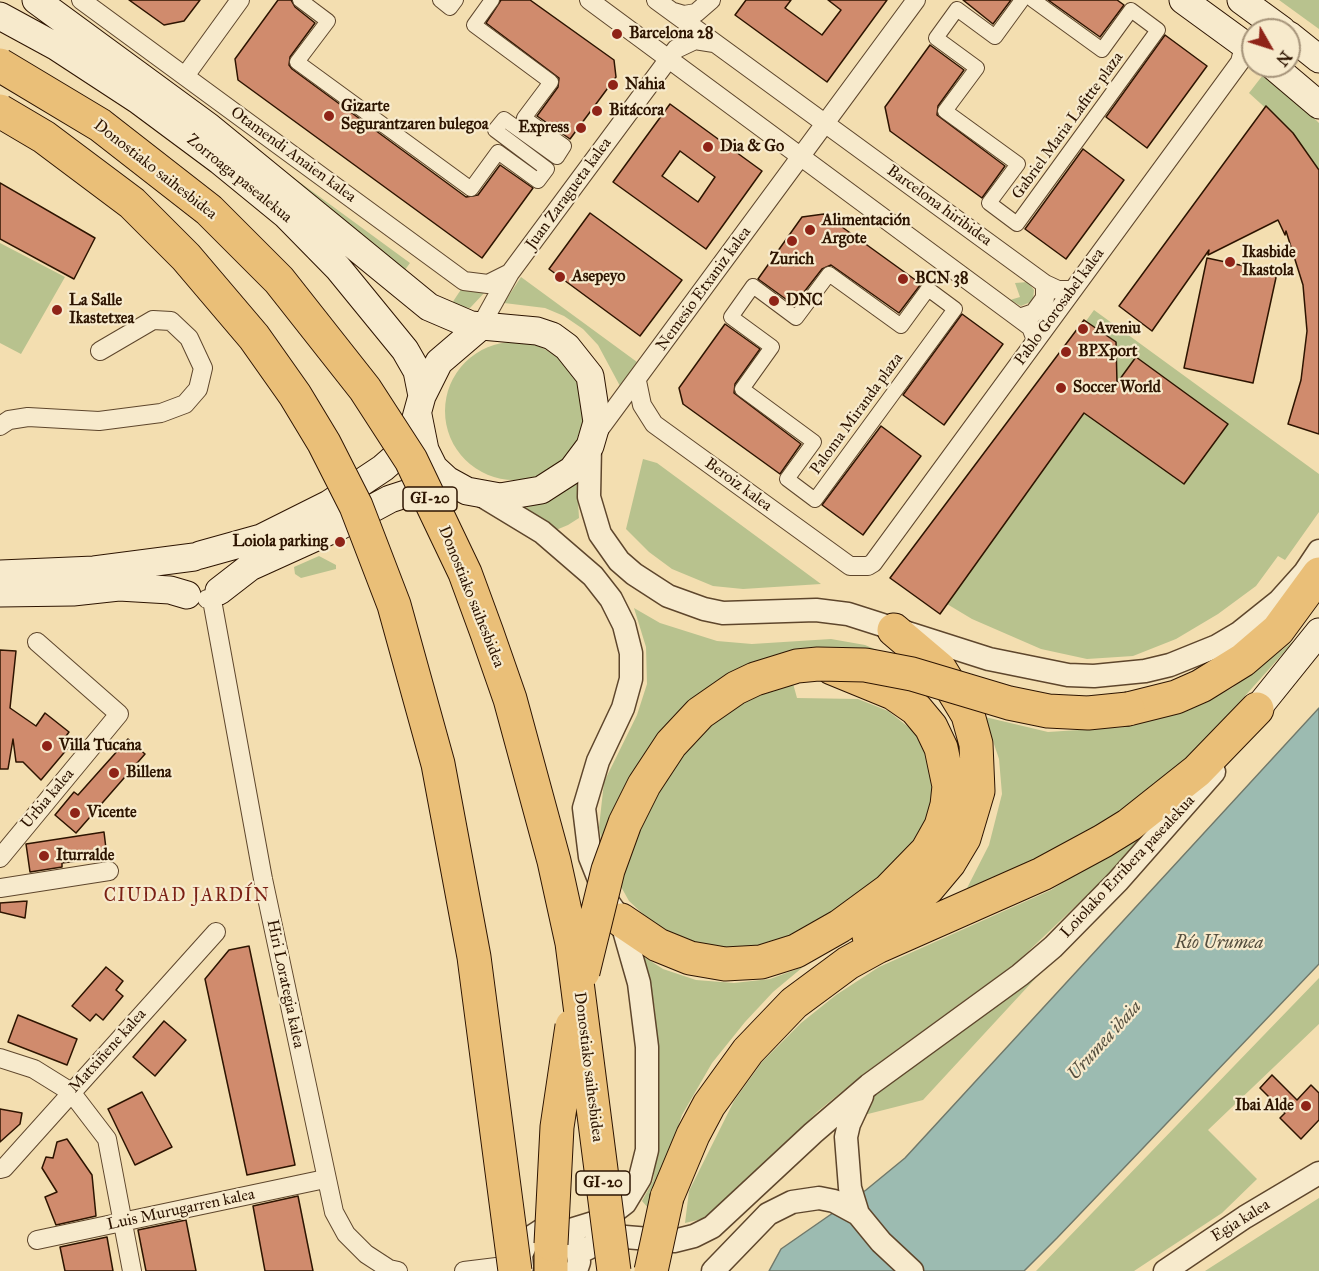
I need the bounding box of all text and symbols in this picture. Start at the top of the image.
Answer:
north arrow [1241,18,1301,78]
place label: Barcelona 28 [629,24,713,44]
marker: Barcelona 28 [610,27,624,41]
text: N [1272,47,1295,70]
street label: Gabriel Maria Lafitte plaza [1008,49,1128,203]
place label: Nahia [625,75,665,95]
marker: Nahia [606,78,620,92]
place label: Gizarte Segurantzaren bulegoa [341,97,488,135]
place label: Bitácora [609,101,664,121]
street label: Otamendi Anaien kalea [227,103,359,207]
marker: Bitácora [590,104,604,118]
marker: Gizarte Segurantzaren bulegoa [322,109,336,123]
street label: Donostiako saihesbidea [90,116,220,224]
place label: Express [518,118,569,138]
marker: Express [574,121,588,135]
street label: Zorroaga pasealekua [182,131,296,227]
street label: Juan Zaragueta kalea [522,134,616,254]
place label: Dia & Go [720,137,784,157]
marker: Dia & Go [701,140,715,154]
street label: Barcelona hiribidea [883,161,995,251]
place label: Alimentación Argote [822,211,910,249]
street label: Nemesio Etxaniz kalea [653,223,755,355]
marker: Alimentación Argote [803,223,817,237]
marker: Zurich [785,234,799,248]
place label: Ikasbide Ikastola [1242,243,1296,281]
street label: Pablo Gorosabel kalea [1011,245,1109,369]
place label: Zurich [770,250,814,270]
marker: Ikasbide Ikastola [1223,255,1237,269]
place label: Asepeyo [572,267,625,287]
place label: BCN 38 [915,269,968,289]
marker: Asepeyo [553,270,567,284]
marker: BCN 38 [896,272,910,286]
place label: La Salle Ikastetxea [69,291,134,329]
place label: DNC [786,291,823,311]
marker: DNC [767,294,781,308]
marker: La Salle Ikastetxea [50,303,64,317]
place label: Aveniu [1095,319,1141,339]
marker: Aveniu [1076,322,1090,336]
place label: BPXport [1078,342,1138,362]
marker: BPXport [1059,345,1073,359]
street label: Paloma Miranda plaza [807,350,907,478]
place label: Soccer World [1073,378,1161,398]
marker: Soccer World [1054,381,1068,395]
street label: Beroiz kalea [701,454,775,516]
road number: GI-20 [403,487,457,511]
street label: Donostiako saihesbidea [434,523,508,671]
place label: Loiola parking [232,532,328,552]
marker: Loiola parking [333,535,347,549]
place label: Villa Tucana [59,736,142,756]
marker: Villa Tucana [40,739,54,753]
place label: Billena [126,763,172,783]
street label: Urbia kalea [17,765,79,833]
marker: Billena [107,766,121,780]
street label: Loiolako Erribera pasealekua [1057,792,1199,942]
place label: Vicente [87,803,137,823]
marker: Vicente [68,806,82,820]
place label: Iturralde [56,846,114,866]
marker: Iturralde [37,849,51,863]
district label: CIUDAD JARDÍN [104,886,270,908]
street label: Hiri Lorategia kalea [262,918,308,1050]
water label: Río Urumea [1175,933,1263,955]
street label: Donostiako saihesbidea [569,991,607,1143]
water label: Urumea ibaia [1064,997,1146,1085]
street label: Matxiñene kalea [65,1005,151,1097]
place label: Ibai Alde [1235,1096,1294,1116]
marker: Ibai Alde [1299,1099,1313,1113]
road number: GI-20 [576,1171,630,1195]
street label: Luis Murugarren kalea [106,1185,256,1235]
street label: Egia kalea [1208,1196,1274,1246]

